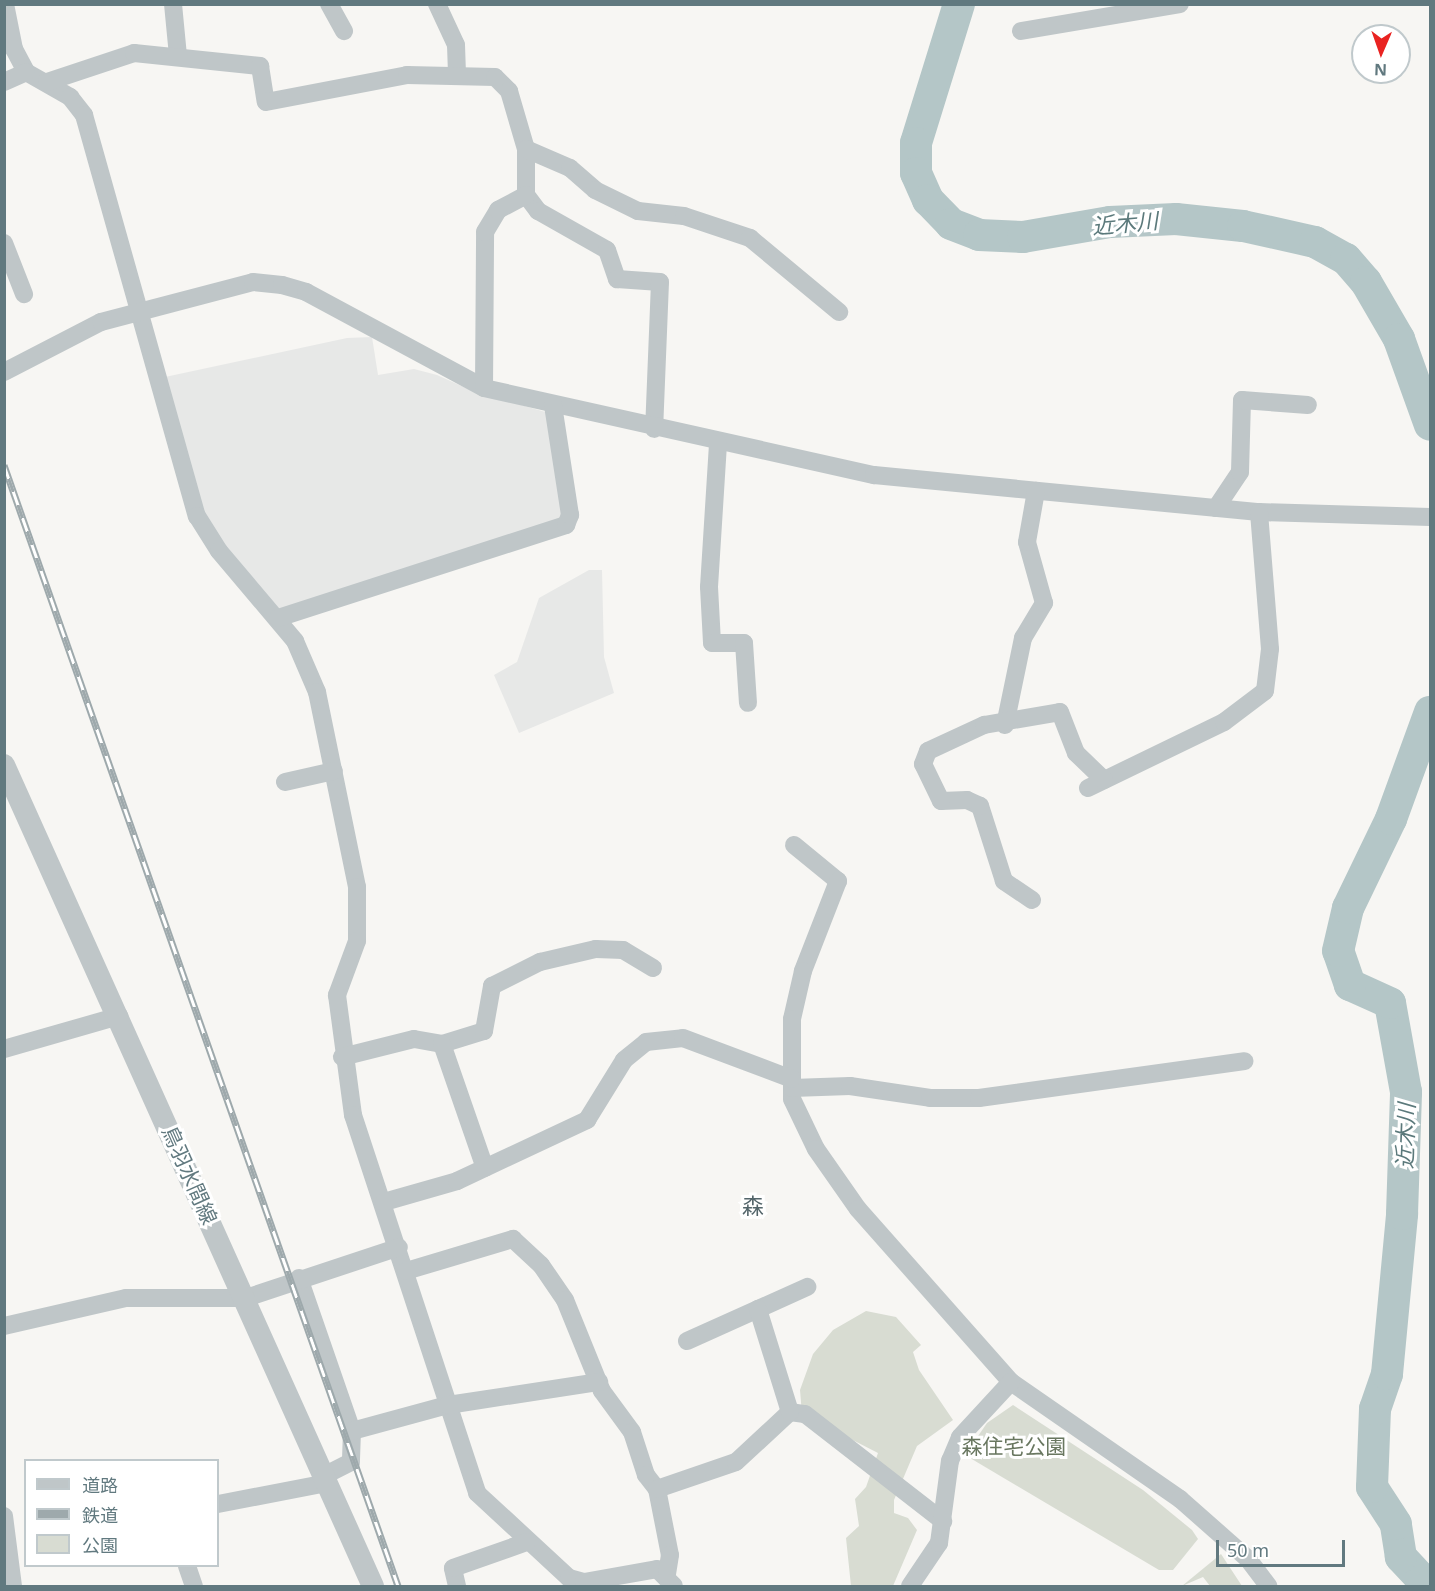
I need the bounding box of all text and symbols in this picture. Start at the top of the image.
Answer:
north arrow [1351,24,1411,84]
text: N [1374,59,1387,81]
water label: 近木川 [1091,207,1159,239]
water label: 近木川 [1391,1103,1419,1169]
street label: 鳥羽水間線 [157,1122,223,1228]
district label: 森 [742,1193,764,1219]
park label: 森住宅公園 [962,1433,1066,1459]
legend [24,1459,219,1567]
text: 道路 [82,1473,118,1497]
text: 鉄道 [82,1503,118,1527]
scale bar [1219,1528,1348,1566]
text: 公園 [82,1533,118,1557]
text: 50 m [1227,1538,1269,1562]

